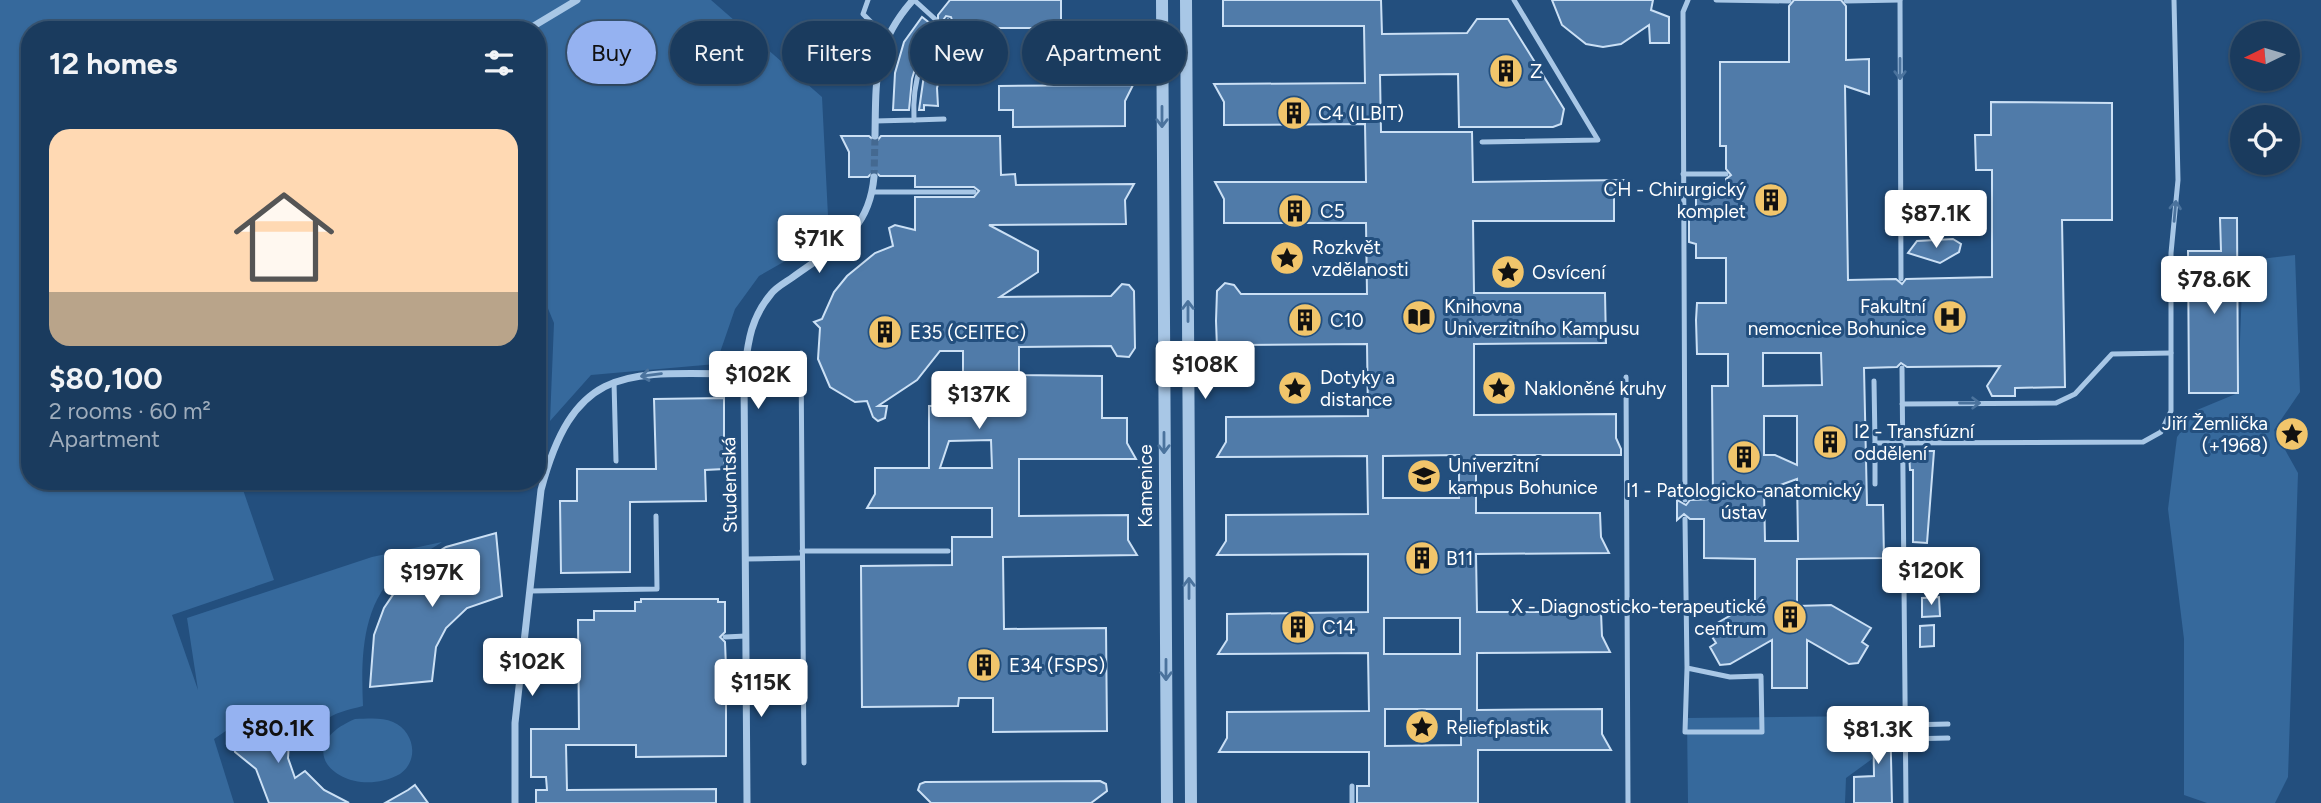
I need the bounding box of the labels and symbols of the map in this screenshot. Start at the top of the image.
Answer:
north arrow [2230,21,2300,91]
building icon: Z [1487,52,1525,90]
one-way arrow [1893,57,1907,80]
place label: Z [1530,60,1542,83]
building icon: C4 (ILBIT) [1275,94,1313,132]
place label: C4 (ILBIT) [1318,102,1404,125]
one-way arrow [1155,105,1169,128]
place label: CH - Chirurgický komplet [1604,178,1746,223]
building icon: CH - Chirurgický komplet [1752,181,1790,219]
pin: $87.1K [1879,190,1993,250]
building icon: C5 [1276,192,1314,230]
place label: C5 [1320,200,1345,223]
one-way arrow [2169,200,2182,223]
pin: $71K [778,216,860,275]
place label: Rozkvět vzdělanosti [1312,236,1409,281]
place icon: Rozkvět vzdělanosti [1268,239,1306,277]
place icon: Osvícení [1489,253,1527,291]
pin: $78.6K [2157,256,2271,316]
place label: Osvícení [1532,261,1607,284]
place label: Knihovna Univerzitního Kampusu [1444,295,1640,340]
place label: Fakultní nemocnice Bohunice [1748,295,1928,340]
library icon: Knihovna Univerzitního Kampusu [1400,298,1438,336]
hospital icon: Fakultní nemocnice Bohunice [1931,298,1969,336]
one-way arrow [1181,300,1195,323]
building icon: C10 [1286,301,1324,339]
place label: C10 [1330,309,1364,332]
building icon: E35 (CEITEC) [866,313,904,351]
place label: E35 (CEITEC) [910,321,1026,344]
pin: $108K [1156,342,1254,401]
pin: $102K [709,352,807,411]
place label: Dotyky a distance [1320,366,1395,411]
one-way arrow [640,368,663,381]
place icon: Dotyky a distance [1276,369,1314,407]
place icon: Nakloněné kruhy [1480,369,1518,407]
pin: $137K [930,372,1028,431]
place label: Nakloněné kruhy [1524,377,1666,400]
one-way arrow [1958,396,1981,410]
place label: Jiří Žemlička (+1968) [2162,412,2268,457]
place icon: Jiří Žemlička (+1968) [2273,415,2311,453]
place label: I2 - Transfúzní oddělení [1854,420,1976,465]
building icon: I2 - Transfúzní oddělení [1811,423,1849,461]
one-way arrow [1157,431,1171,454]
street label: Studentská [717,437,742,533]
building icon: I1 - Patologicko-anatomický ústav [1725,438,1763,476]
street label: Kamenice [1134,444,1157,528]
place label: Univerzitní kampus Bohunice [1448,454,1598,499]
school or university icon: Univerzitní kampus Bohunice [1405,457,1443,495]
place label: I1 - Patologicko-anatomický ústav [1626,479,1862,524]
building icon: B11 [1403,539,1441,577]
place label: B11 [1446,547,1473,570]
pin: $120K [1882,548,1980,607]
pin: $197K [383,550,481,609]
one-way arrow [1183,577,1196,600]
place label: X - Diagnosticko-terapeutické centrum [1511,595,1766,640]
building icon: X - Diagnosticko-terapeutické centrum [1771,598,1809,636]
building icon: C14 [1279,608,1317,646]
place label: C14 [1322,616,1356,639]
pin: $102K [483,638,581,698]
building icon: E34 (FSPS) [965,646,1003,684]
place label: E34 (FSPS) [1009,654,1105,677]
one-way arrow [1159,658,1173,681]
pin: $115K [712,660,810,719]
pin: $80.1K [221,706,335,765]
pin: $81.3K [1821,706,1935,766]
place icon: Reliefplastik [1403,708,1441,746]
place label: Reliefplastik [1446,716,1550,739]

